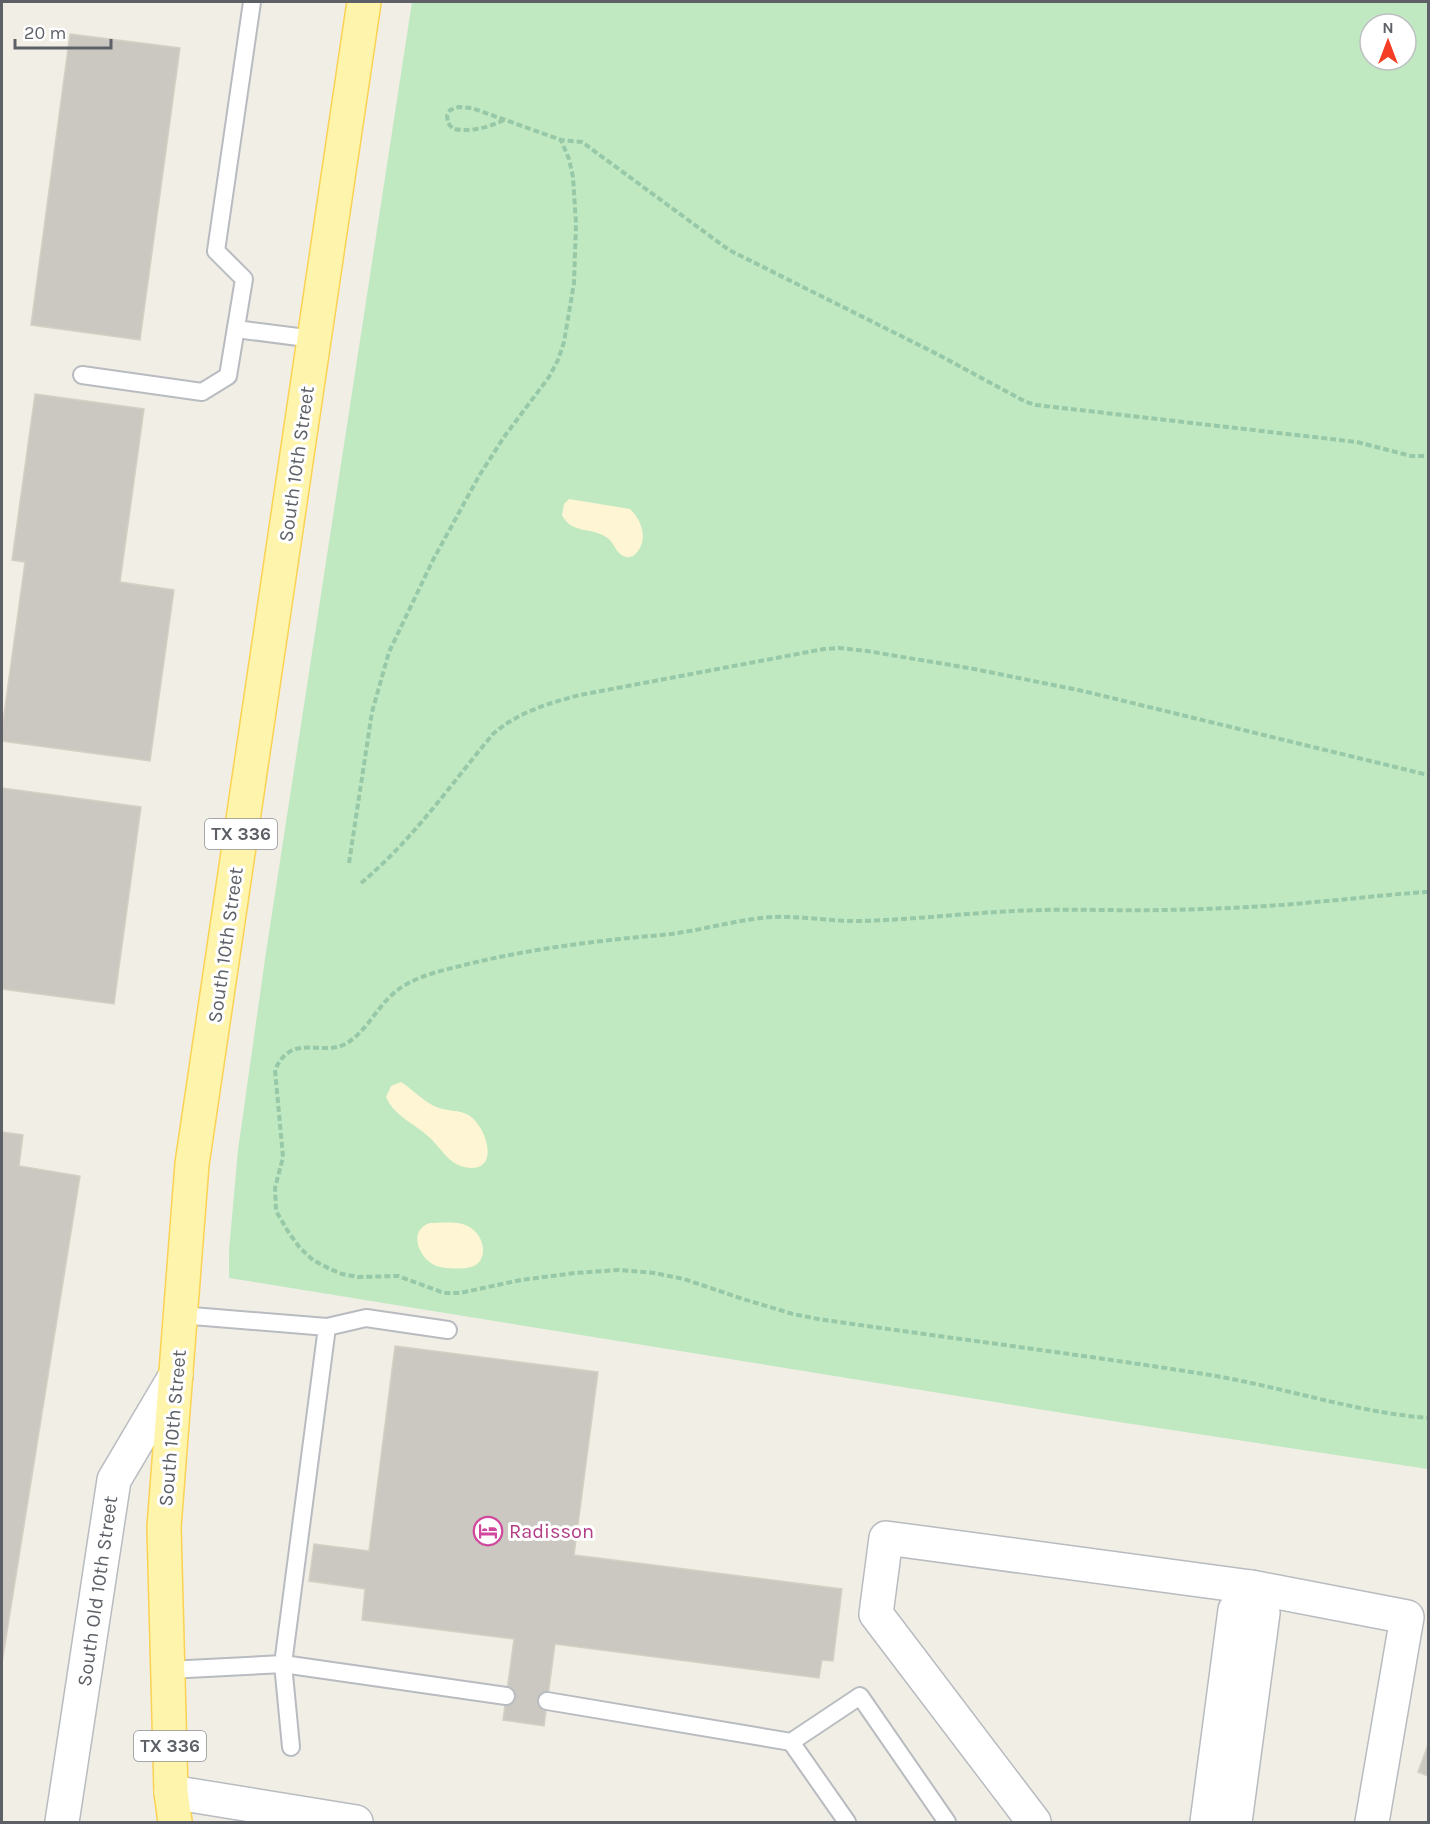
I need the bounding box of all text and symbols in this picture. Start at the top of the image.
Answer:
scale bar [15,12,111,50]
north arrow [1358,12,1418,72]
text: N [1382,18,1394,37]
text: 20 m [24,22,66,44]
street label: South 10th Street [274,384,319,544]
road number: TX 336 [205,819,277,849]
street label: South 10th Street [203,865,248,1025]
street label: South 10th Street [154,1348,191,1507]
street label: South Old 10th Street [73,1494,122,1688]
hotel icon: Radisson [472,1515,504,1547]
place label: Radisson [509,1520,594,1543]
road number: TX 336 [134,1731,206,1761]

